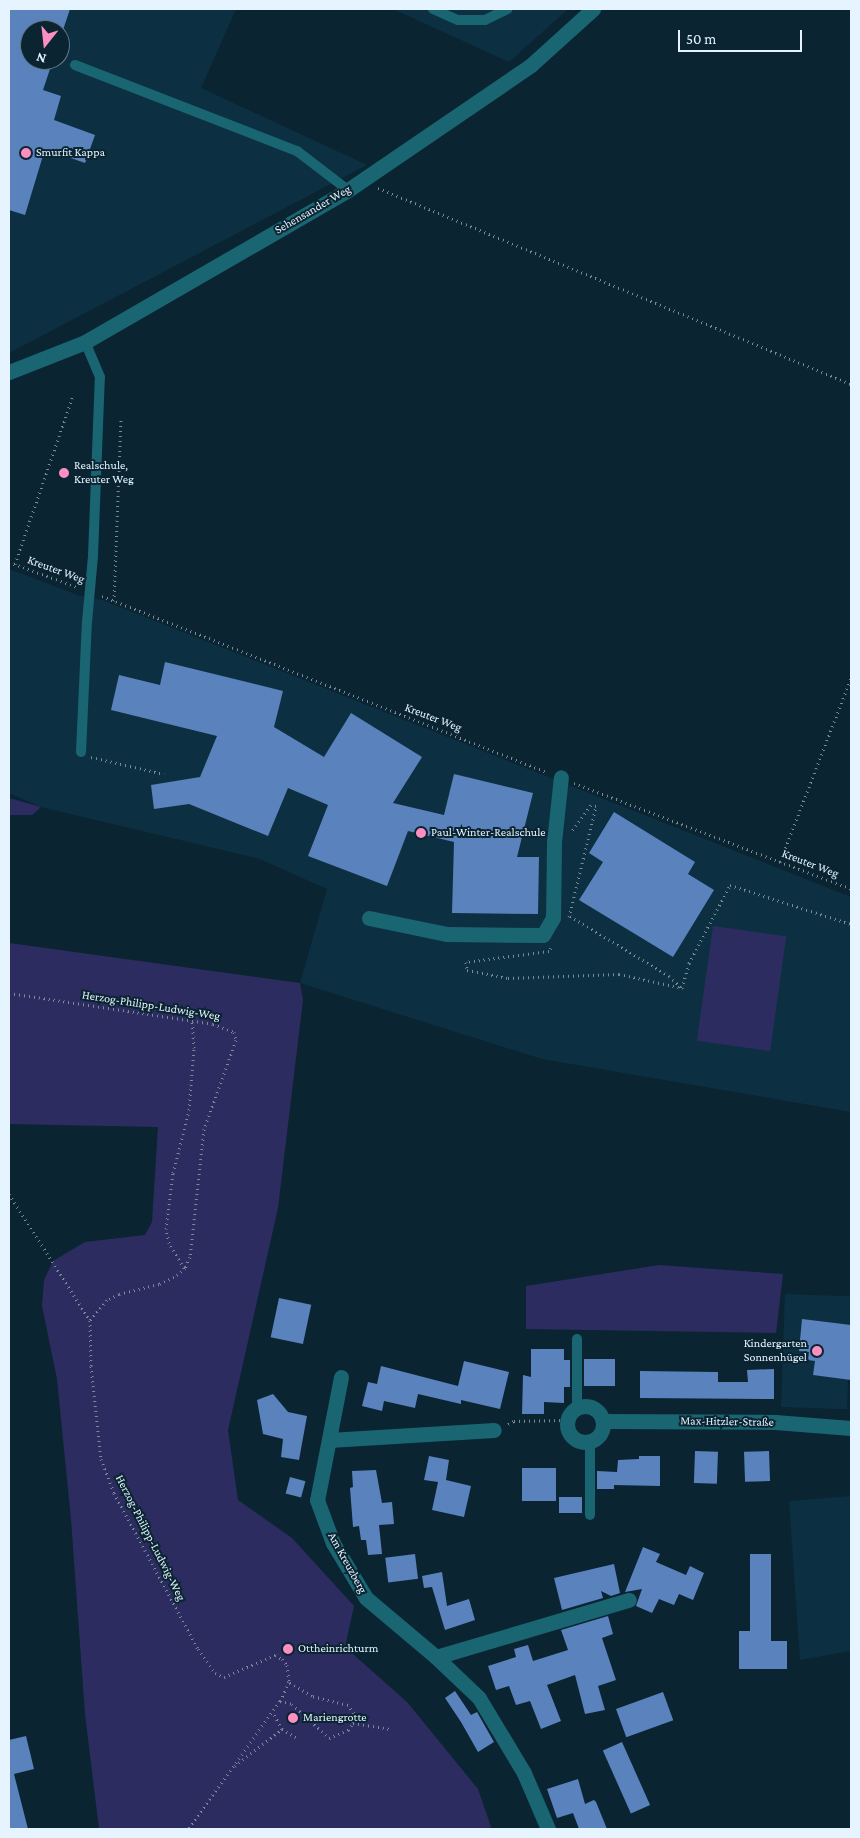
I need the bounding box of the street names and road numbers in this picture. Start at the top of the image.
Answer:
street label: Sehensander Weg [272,182,354,238]
street label: Kreuter Weg [25,553,87,587]
street label: Kreuter Weg [403,701,463,735]
street label: Kreuter Weg [780,847,840,881]
street label: Herzog-Philipp-Ludwig-Weg [81,988,221,1024]
street label: Max-Hitzler-Straße [680,1414,774,1430]
street label: Herzog-Philipp-Ludwig-Weg [112,1473,188,1603]
street label: Am Kreuzberg [324,1530,370,1596]

